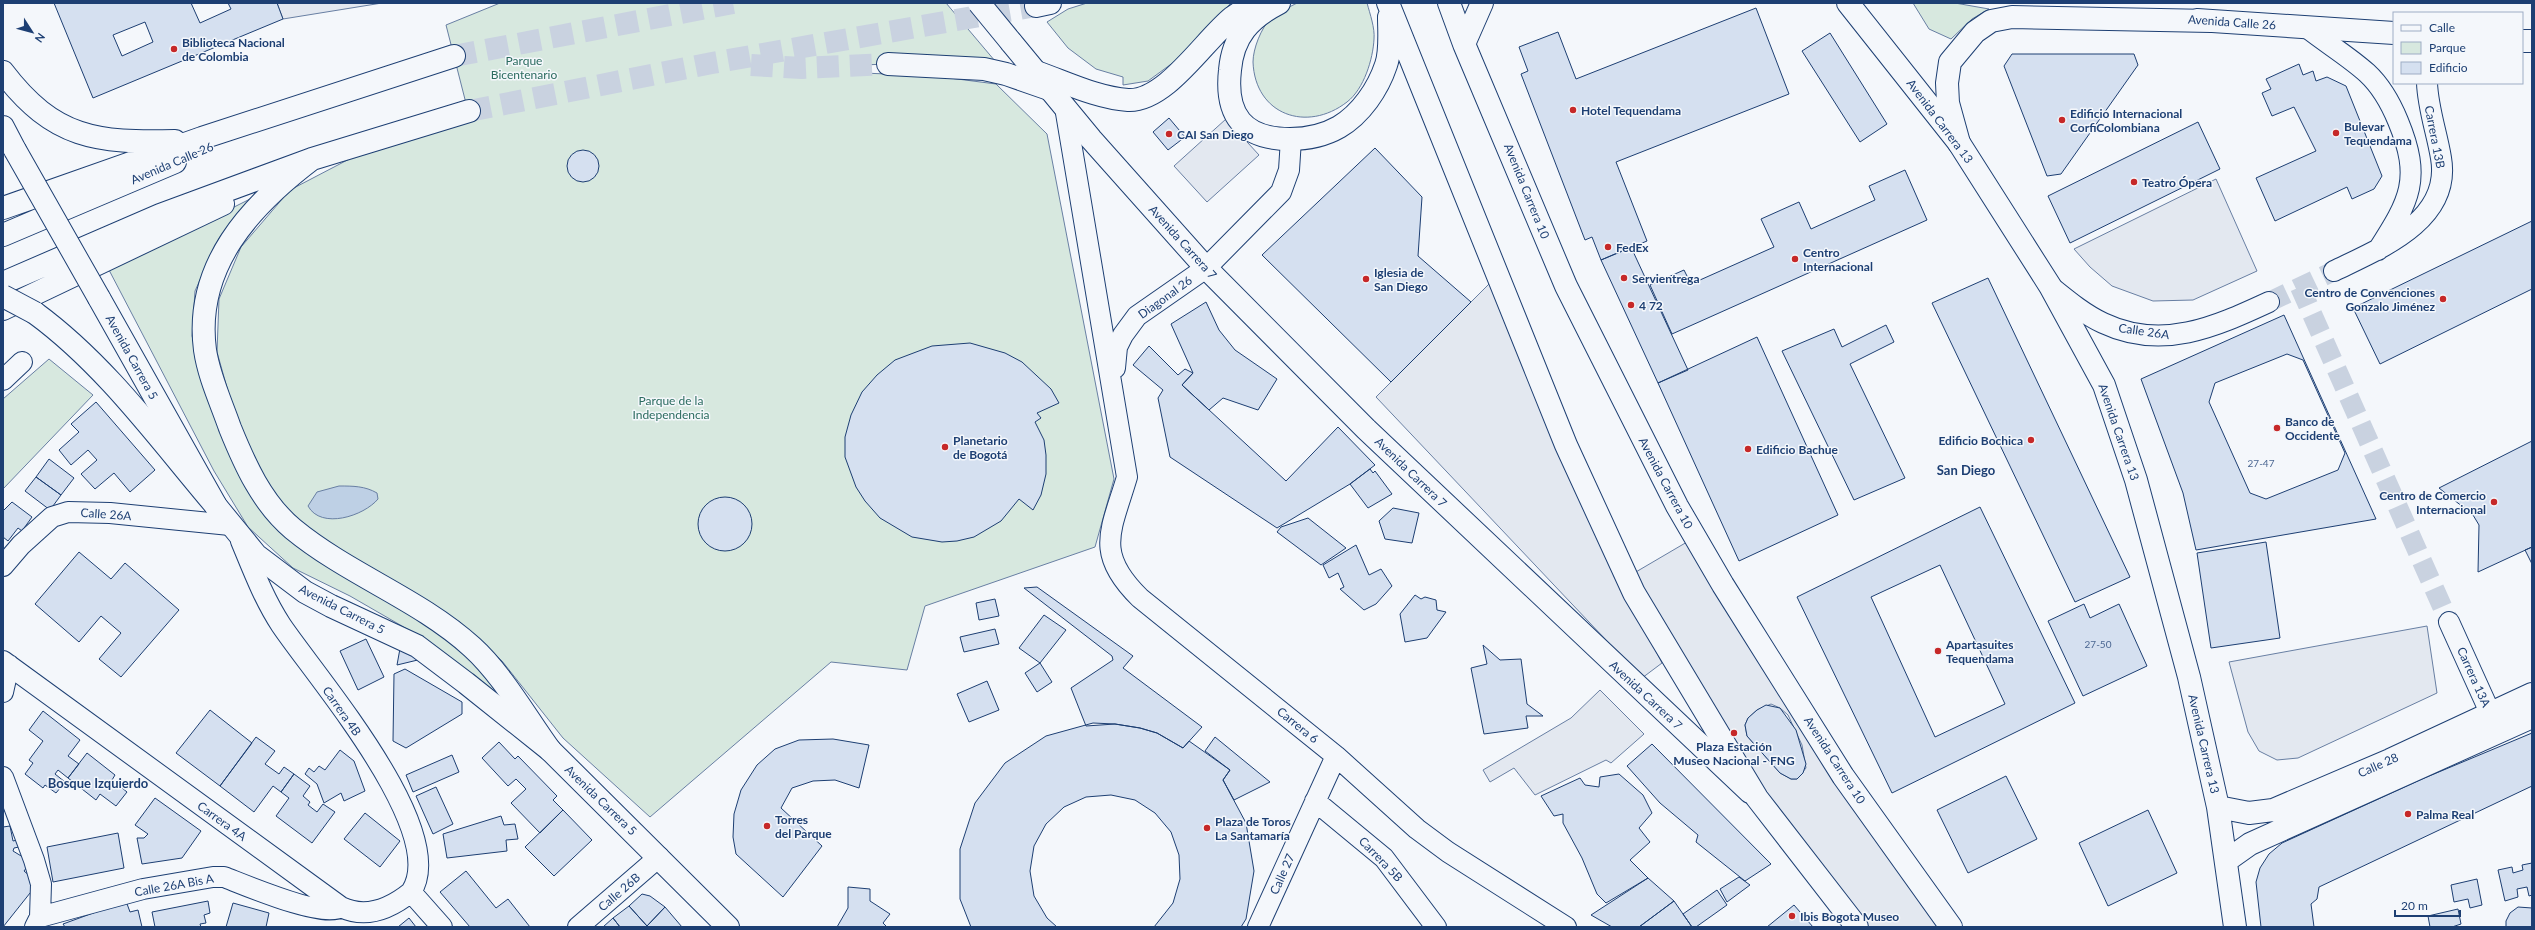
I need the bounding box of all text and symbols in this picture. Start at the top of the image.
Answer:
street label: Avenida Calle 26 [2187,11,2277,33]
north arrow [12,12,52,52]
legend [2393,12,2523,84]
text: Calle [2429,20,2455,35]
text: N [33,31,48,45]
place label: Biblioteca Nacional de Colombia [182,35,285,64]
text: Parque [2429,40,2466,55]
marker: Biblioteca Nacional de Colombia [169,44,179,54]
park label: Parque Bicentenario [491,53,557,82]
text: Edificio [2429,60,2468,75]
street label: Avenida Carrera 13 [1904,76,1977,166]
place label: Hotel Tequendama [1581,103,1681,118]
street label: Carrera 13B [2422,104,2448,170]
marker: Hotel Tequendama [1568,105,1578,115]
place label: Edificio Internacional CorfiColombiana [2070,106,2182,135]
marker: Edificio Internacional CorfiColombiana [2057,115,2067,125]
place label: Bulevar Tequendama [2344,119,2412,148]
place label: CAI San Diego [1177,127,1254,142]
marker: Bulevar Tequendama [2331,128,2341,138]
marker: CAI San Diego [1164,129,1174,139]
street label: Avenida Calle 26 [128,139,216,187]
street label: Avenida Carrera 10 [1501,141,1553,241]
place label: Teatro Ópera [2142,175,2212,190]
marker: Teatro Ópera [2129,177,2139,187]
street label: Avenida Carrera 7 [1146,202,1220,282]
place label: FedEx [1616,240,1649,255]
marker: FedEx [1603,242,1613,252]
place label: Centro Internacional [1803,245,1873,274]
marker: Centro Internacional [1790,254,1800,264]
place label: Iglesia de San Diego [1374,265,1428,294]
place label: Servientrega [1632,271,1700,286]
street label: Diagonal 26 [1135,272,1195,322]
marker: Servientrega [1619,273,1629,283]
marker: Iglesia de San Diego [1361,274,1371,284]
place label: Centro de Convenciones Gonzalo Jiménez [2305,285,2435,314]
marker: Centro de Convenciones Gonzalo Jiménez [2438,294,2448,304]
place label: 4 72 [1639,298,1663,313]
marker: 4 72 [1626,300,1636,310]
street label: Avenida Carrera 5 [103,312,161,402]
street label: Calle 26A [2118,320,2171,342]
street label: Avenida Carrera 13 [2095,382,2143,482]
park label: Parque de la Independencia [632,393,710,422]
place label: Banco de Occidente [2285,414,2340,443]
marker: Banco de Occidente [2272,423,2282,433]
place label: Planetario de Bogotá [953,433,1008,462]
place label: Edificio Bochica [1938,433,2023,448]
street label: Avenida Carrera 7 [1372,434,1450,510]
street label: Avenida Carrera 10 [1636,435,1696,531]
marker: Edificio Bochica [2026,435,2036,445]
marker: Planetario de Bogotá [940,442,950,452]
place label: Edificio Bachue [1756,442,1839,457]
marker: Edificio Bachue [1743,444,1753,454]
house number: 27-47 [2248,457,2275,469]
district label: San Diego [1937,462,1996,478]
place label: Centro de Comercio Internacional [2379,488,2486,517]
marker: Centro de Comercio Internacional [2489,497,2499,507]
street label: Calle 26A [80,505,133,523]
street label: Avenida Carrera 5 [297,581,387,637]
place label: Apartasuites Tequendama [1945,637,2014,666]
house number: 27-50 [2085,638,2112,650]
street label: Carrera 13A [2454,645,2494,710]
marker: Apartasuites Tequendama [1933,646,1943,656]
street label: Avenida Carrera 7 [1606,657,1686,733]
street label: Carrera 4B [320,683,365,739]
street label: Avenida Carrera 13 [2185,693,2223,795]
street label: Carrera 6 [1274,704,1322,746]
street label: Avenida Carrera 10 [1801,713,1869,807]
marker: Plaza Estación Museo Nacional - FNG [1729,728,1739,738]
place label: Plaza Estación Museo Nacional - FNG [1673,739,1795,768]
street label: Calle 28 [2355,749,2401,781]
street label: Avenida Carrera 5 [562,762,640,838]
district label: Bosque Izquierdo [48,775,149,791]
street label: Carrera 4A [194,798,250,844]
place label: Palma Real [2416,807,2474,822]
marker: Palma Real [2403,809,2413,819]
place label: Torres del Parque [775,812,832,841]
place label: Plaza de Toros La Santamaría [1215,814,1291,843]
marker: Torres del Parque [762,821,772,831]
marker: Plaza de Toros La Santamaría [1202,823,1212,833]
street label: Carrera 5B [1356,833,1406,885]
street label: Calle 27 [1266,851,1298,897]
street label: Calle 26A Bis A [133,870,216,899]
street label: Calle 26B [595,870,643,914]
scale bar [2395,892,2460,918]
text: 20 m [2401,898,2428,913]
place label: Ibis Bogota Museo [1800,909,1899,924]
marker: Ibis Bogota Museo [1787,911,1797,921]

